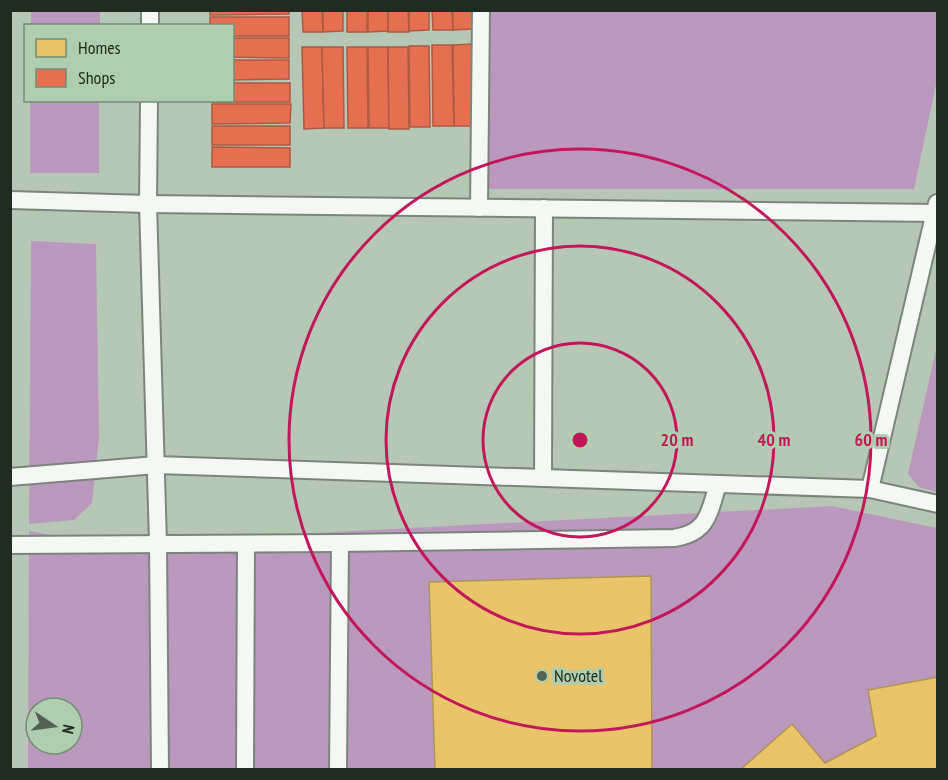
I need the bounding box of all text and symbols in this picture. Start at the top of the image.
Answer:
legend [24,24,234,102]
text: Homes [78,36,121,59]
text: Shops [78,66,115,89]
text: 20 m [661,428,693,451]
text: 40 m [758,428,790,451]
text: 60 m [855,428,887,451]
centre of rings [570,430,590,450]
place label: Novotel [554,664,603,687]
marker: Novotel [535,669,549,683]
north arrow [24,696,84,756]
text: N [58,723,79,736]

